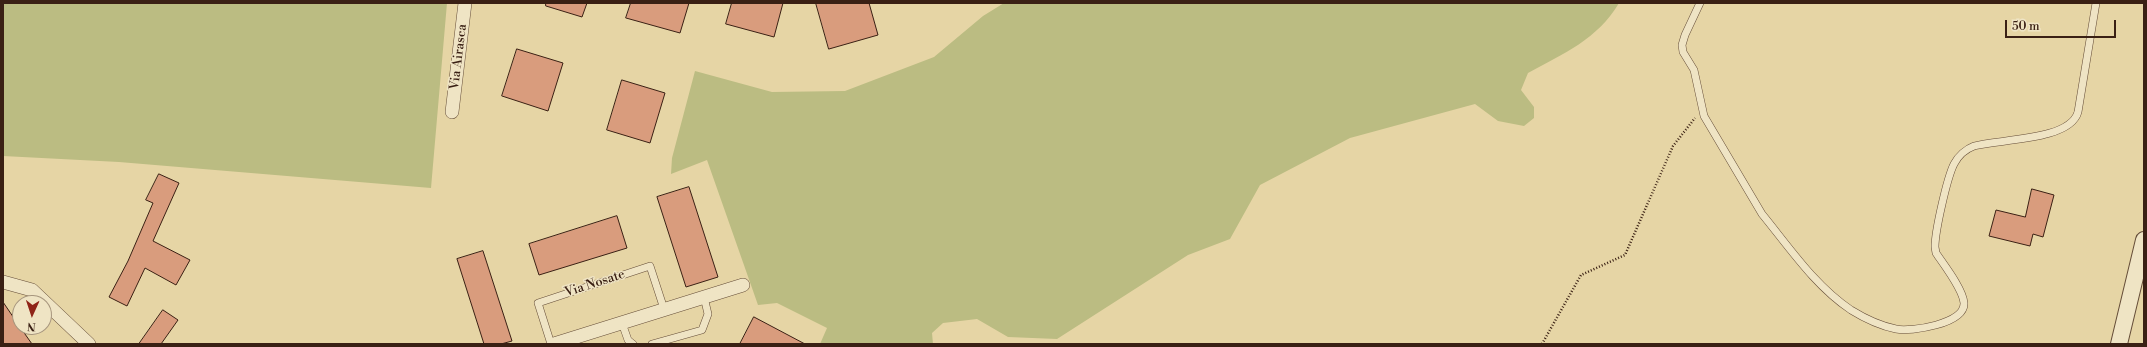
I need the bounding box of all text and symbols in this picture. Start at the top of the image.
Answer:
scale bar [2007,12,2118,38]
text: 50 m [2012,19,2040,34]
street label: Via Airasca [447,23,471,91]
street label: Via Nosate [563,267,627,301]
north arrow [12,295,52,335]
text: N [27,319,36,333]

